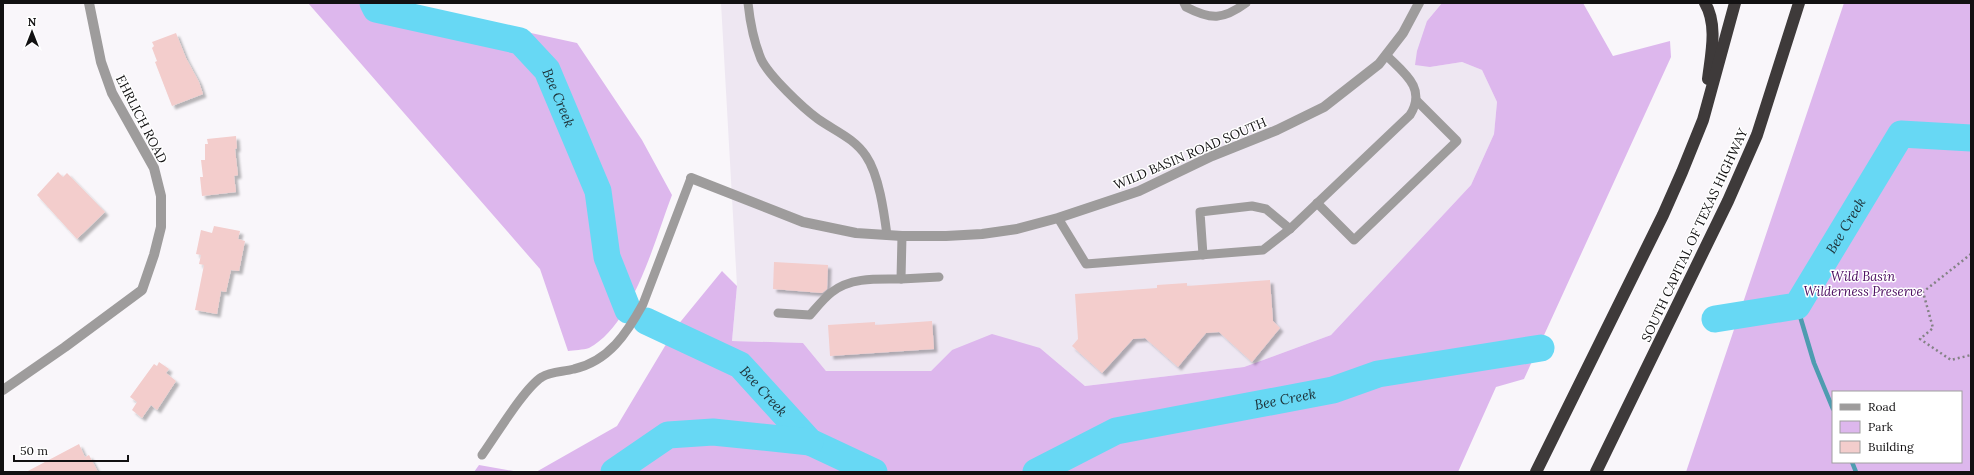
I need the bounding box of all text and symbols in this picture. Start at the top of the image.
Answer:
north arrow [12,12,52,52]
text: N [28,15,37,29]
water label: Bee Creek [538,66,579,130]
street label: EHRLICH ROAD [112,72,171,167]
street label: WILD BASIN ROAD SOUTH [1111,114,1269,193]
street label: SOUTH CAPITAL OF TEXAS HIGHWAY [1637,125,1752,345]
water label: Bee Creek [1822,194,1869,257]
park label: Wild Basin Wilderness Preserve [1803,268,1923,300]
water label: Bee Creek [736,362,791,420]
water label: Bee Creek [1253,384,1317,414]
legend [1832,391,1962,463]
text: Road [1868,399,1896,414]
text: Park [1868,419,1894,434]
scale bar [14,437,128,463]
text: Building [1868,439,1914,454]
text: 50 m [20,443,48,458]

